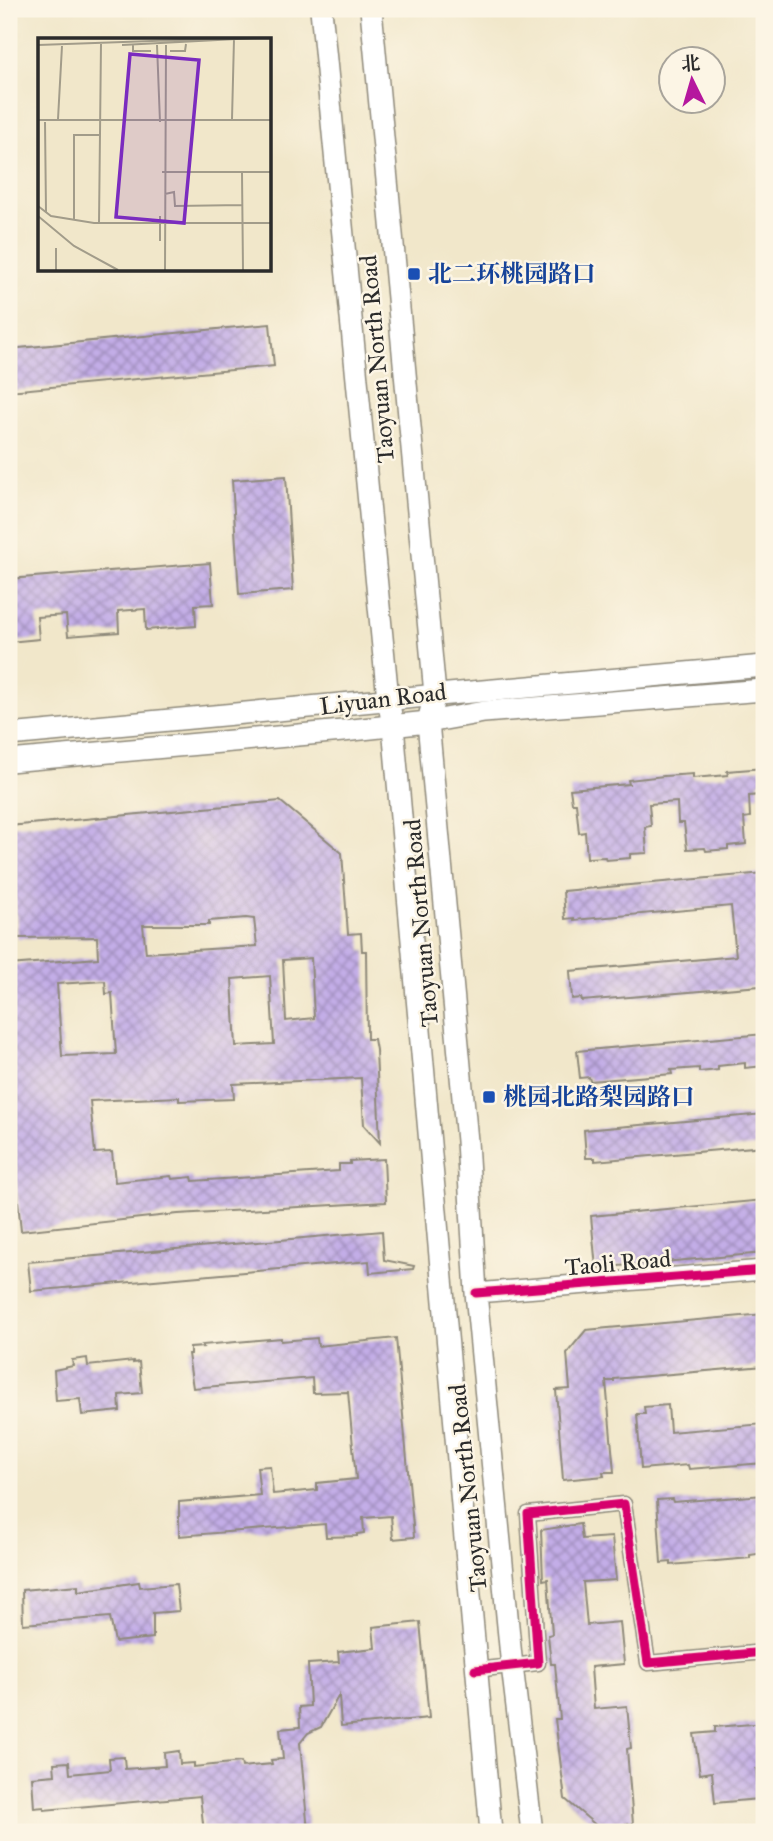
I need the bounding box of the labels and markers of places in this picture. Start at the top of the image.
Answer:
place label: 北二环桃园路口 [428,259,596,289]
marker: 北二环桃园路口 [406,266,422,282]
place label: 桃园北路梨园路口 [503,1082,695,1112]
marker: 桃园北路梨园路口 [481,1089,497,1105]

